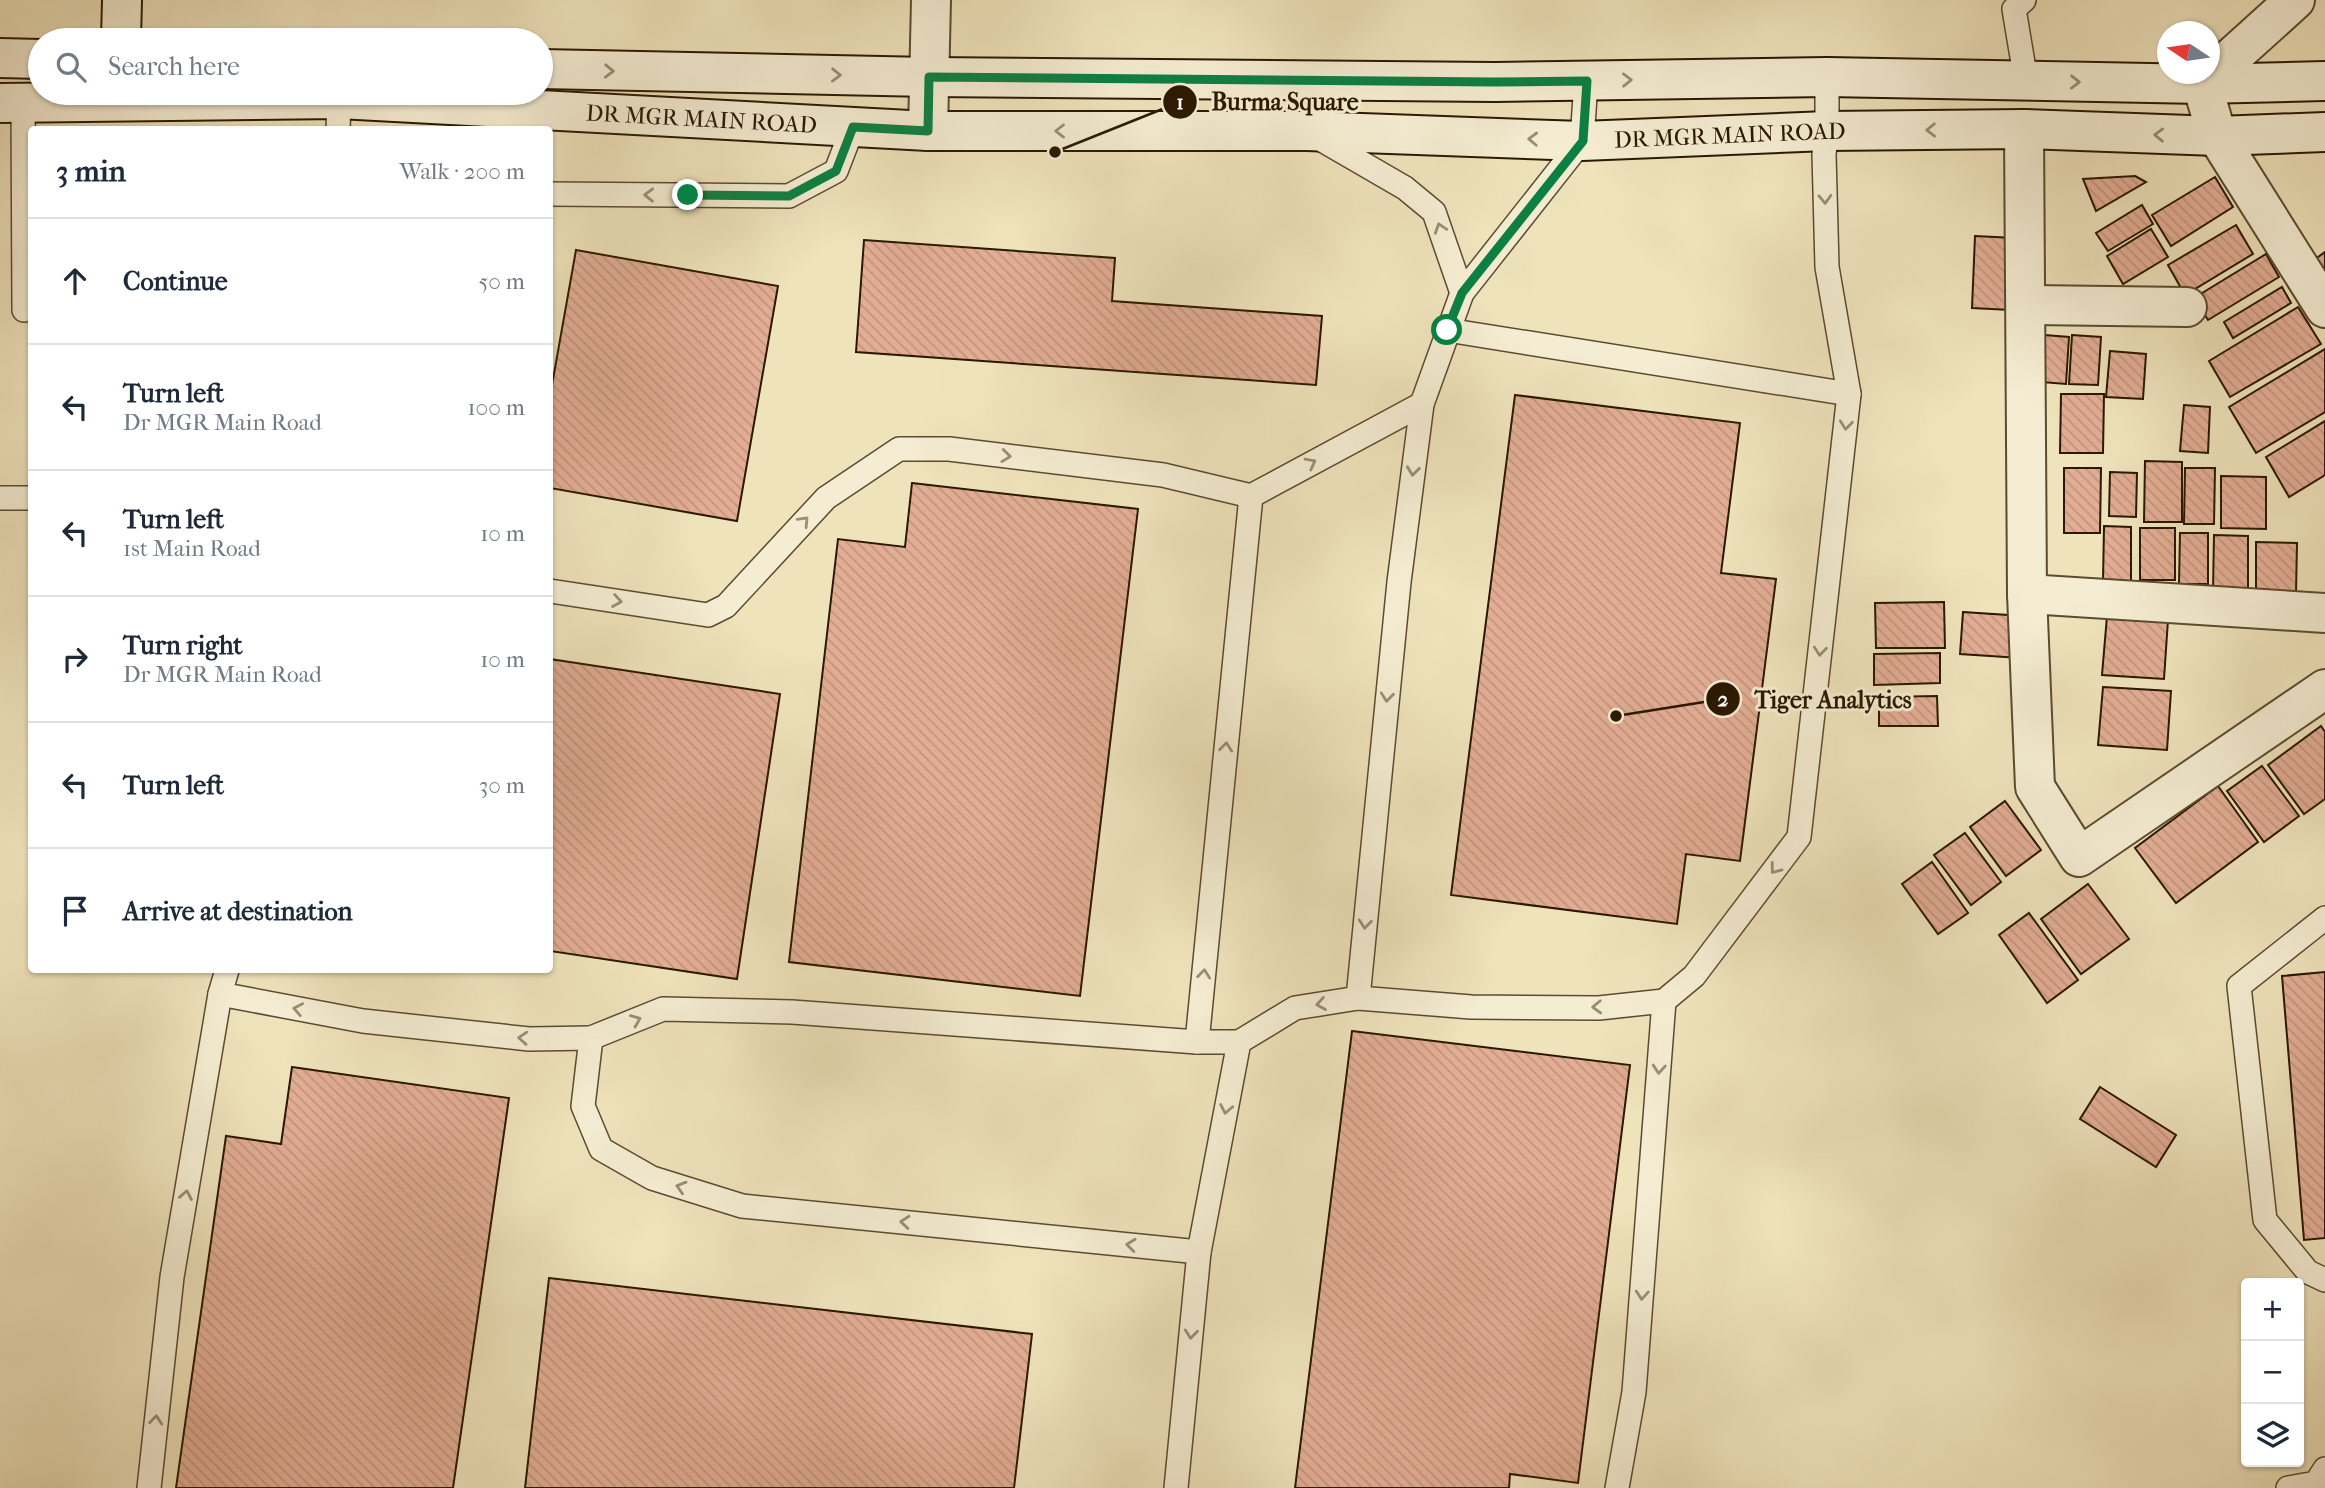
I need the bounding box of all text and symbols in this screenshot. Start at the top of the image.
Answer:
north arrow [2157,21,2220,84]
search box [28,28,553,105]
icon: search [52,48,90,86]
text: Search here [108,51,240,82]
one-way arrow [604,63,615,78]
one-way arrow [832,67,842,83]
one-way arrow [1623,72,1633,88]
one-way arrow [2071,74,2081,90]
callout: Burma Square [1163,79,1373,124]
text: Burma Square [1211,88,1359,116]
text: 1 [1176,90,1184,114]
street label: DR MGR MAIN ROAD [585,99,818,138]
street label: DR MGR MAIN ROAD [1614,117,1845,153]
one-way arrow [1926,122,1936,138]
one-way arrow [1055,123,1065,139]
one-way arrow [2153,127,2164,142]
one-way arrow [1527,132,1538,147]
text: 3 min [56,154,126,189]
text: Walk · 200 m [399,158,525,185]
route end [672,179,703,210]
one-way arrow [643,187,654,203]
one-way arrow [1817,195,1833,205]
one-way arrow [1434,222,1448,235]
icon: ahead [56,262,94,300]
text: Continue [123,266,228,297]
text: 50 m [478,268,525,295]
route start [1431,314,1462,345]
text: Turn left [123,378,224,409]
icon: left [56,388,94,426]
text: 100 m [467,394,525,421]
text: Dr MGR Main Road [123,409,322,436]
one-way arrow [1839,419,1854,430]
one-way arrow [1001,449,1012,464]
one-way arrow [1304,458,1316,472]
one-way arrow [1406,466,1421,477]
text: Turn left [123,504,224,535]
icon: left [56,514,94,552]
one-way arrow [796,516,809,529]
text: 10 m [480,520,525,547]
text: 1st Main Road [123,535,261,562]
one-way arrow [611,593,623,608]
text: Turn right [123,630,243,661]
icon: right [56,640,94,678]
one-way arrow [1813,645,1828,656]
text: 10 m [480,646,525,673]
text: Dr MGR Main Road [123,661,322,688]
callout: Tiger Analytics [1706,677,1926,722]
text: Tiger Analytics [1753,686,1912,714]
text: 2 [1718,687,1729,711]
one-way arrow [1380,692,1395,703]
one-way arrow [1218,742,1233,753]
icon: left [56,766,94,804]
text: Turn left [123,770,224,801]
text: 30 m [479,772,525,799]
one-way arrow [1771,861,1783,874]
icon: arrive [56,892,94,930]
text: Arrive at destination [123,896,353,927]
one-way arrow [1358,918,1373,930]
one-way arrow [1196,968,1211,980]
one-way arrow [1315,996,1327,1011]
one-way arrow [1591,1000,1602,1015]
one-way arrow [292,1002,304,1017]
one-way arrow [629,1015,641,1029]
one-way arrow [517,1031,528,1046]
one-way arrow [1652,1063,1667,1074]
one-way arrow [1219,1103,1234,1115]
one-way arrow [675,1181,687,1196]
one-way arrow [178,1189,193,1201]
one-way arrow [899,1215,910,1230]
one-way arrow [1125,1238,1136,1253]
map controls [2241,1278,2304,1467]
button: + [2241,1278,2304,1341]
one-way arrow [1635,1290,1650,1301]
one-way arrow [1184,1329,1199,1340]
button: − [2241,1341,2304,1404]
button: layers [2241,1404,2304,1467]
one-way arrow [148,1414,163,1425]

